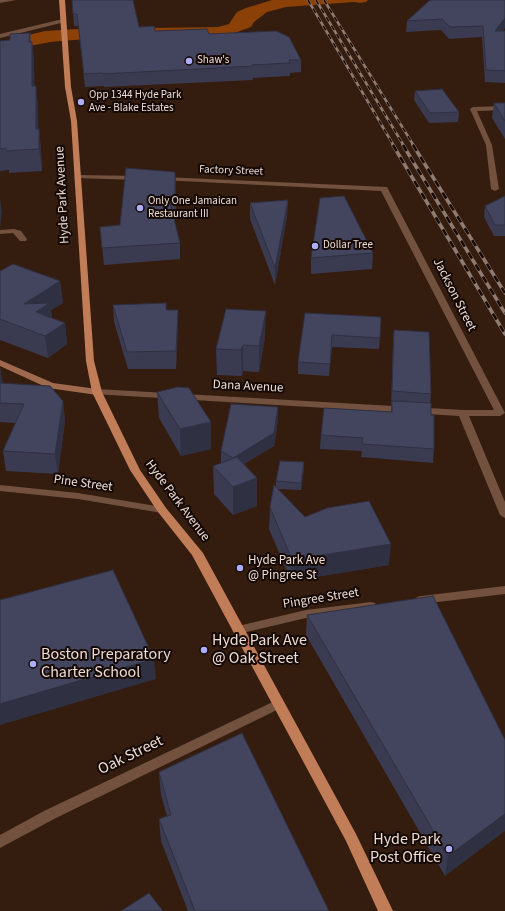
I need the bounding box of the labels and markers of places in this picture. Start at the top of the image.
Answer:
place label: Shaw's [197,54,229,68]
marker: Shaw's [184,56,194,66]
place label: Opp 1344 Hyde Park Ave - Blake Estates [89,89,181,115]
marker: Opp 1344 Hyde Park Ave - Blake Estates [76,97,86,107]
place label: Only One Jamaican Restaurant III [148,195,237,221]
marker: Only One Jamaican Restaurant III [135,203,145,213]
place label: Dollar Tree [323,239,373,253]
marker: Dollar Tree [310,241,320,251]
place label: Hyde Park Ave @ Pingree St [248,553,325,584]
marker: Hyde Park Ave @ Pingree St [235,563,245,573]
place label: Hyde Park Ave @ Oak Street [212,631,307,669]
place label: Boston Preparatory Charter School [41,645,171,683]
marker: Hyde Park Ave @ Oak Street [199,645,209,655]
marker: Boston Preparatory Charter School [28,659,38,669]
place label: Hyde Park Post Office [370,830,441,868]
marker: Hyde Park Post Office [444,844,454,854]

